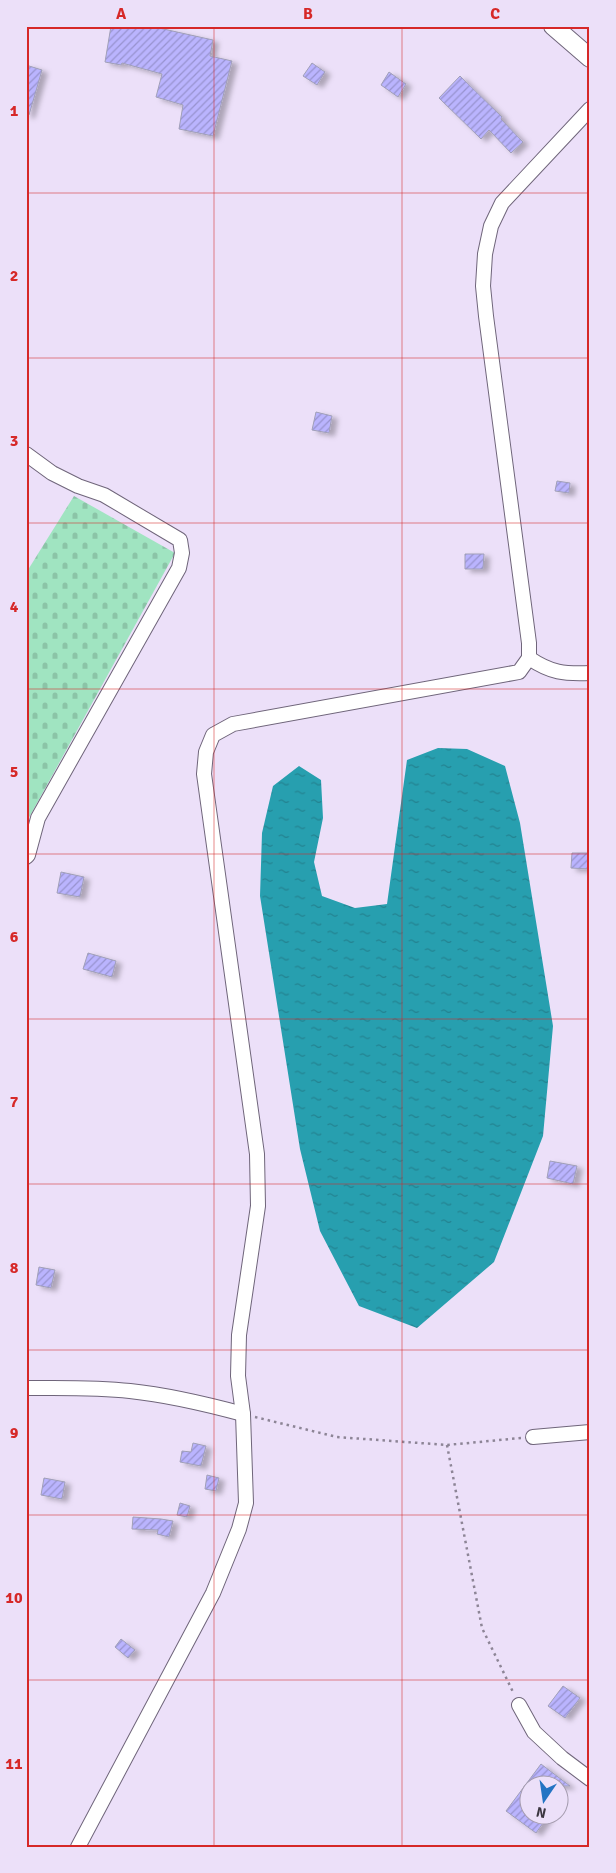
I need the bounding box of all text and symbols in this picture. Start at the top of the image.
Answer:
text: A [116,4,127,24]
text: B [303,4,313,24]
text: C [490,4,500,24]
text: 1 [10,101,19,121]
text: 2 [10,266,18,286]
text: 3 [10,431,18,451]
text: 4 [10,597,19,617]
text: 5 [10,762,18,782]
text: 6 [10,927,19,947]
text: 7 [10,1092,19,1112]
text: 8 [10,1258,19,1278]
text: 9 [10,1423,19,1443]
text: 10 [5,1588,23,1608]
text: 11 [5,1754,23,1774]
north arrow [518,1776,568,1826]
text: N [535,1803,548,1822]

